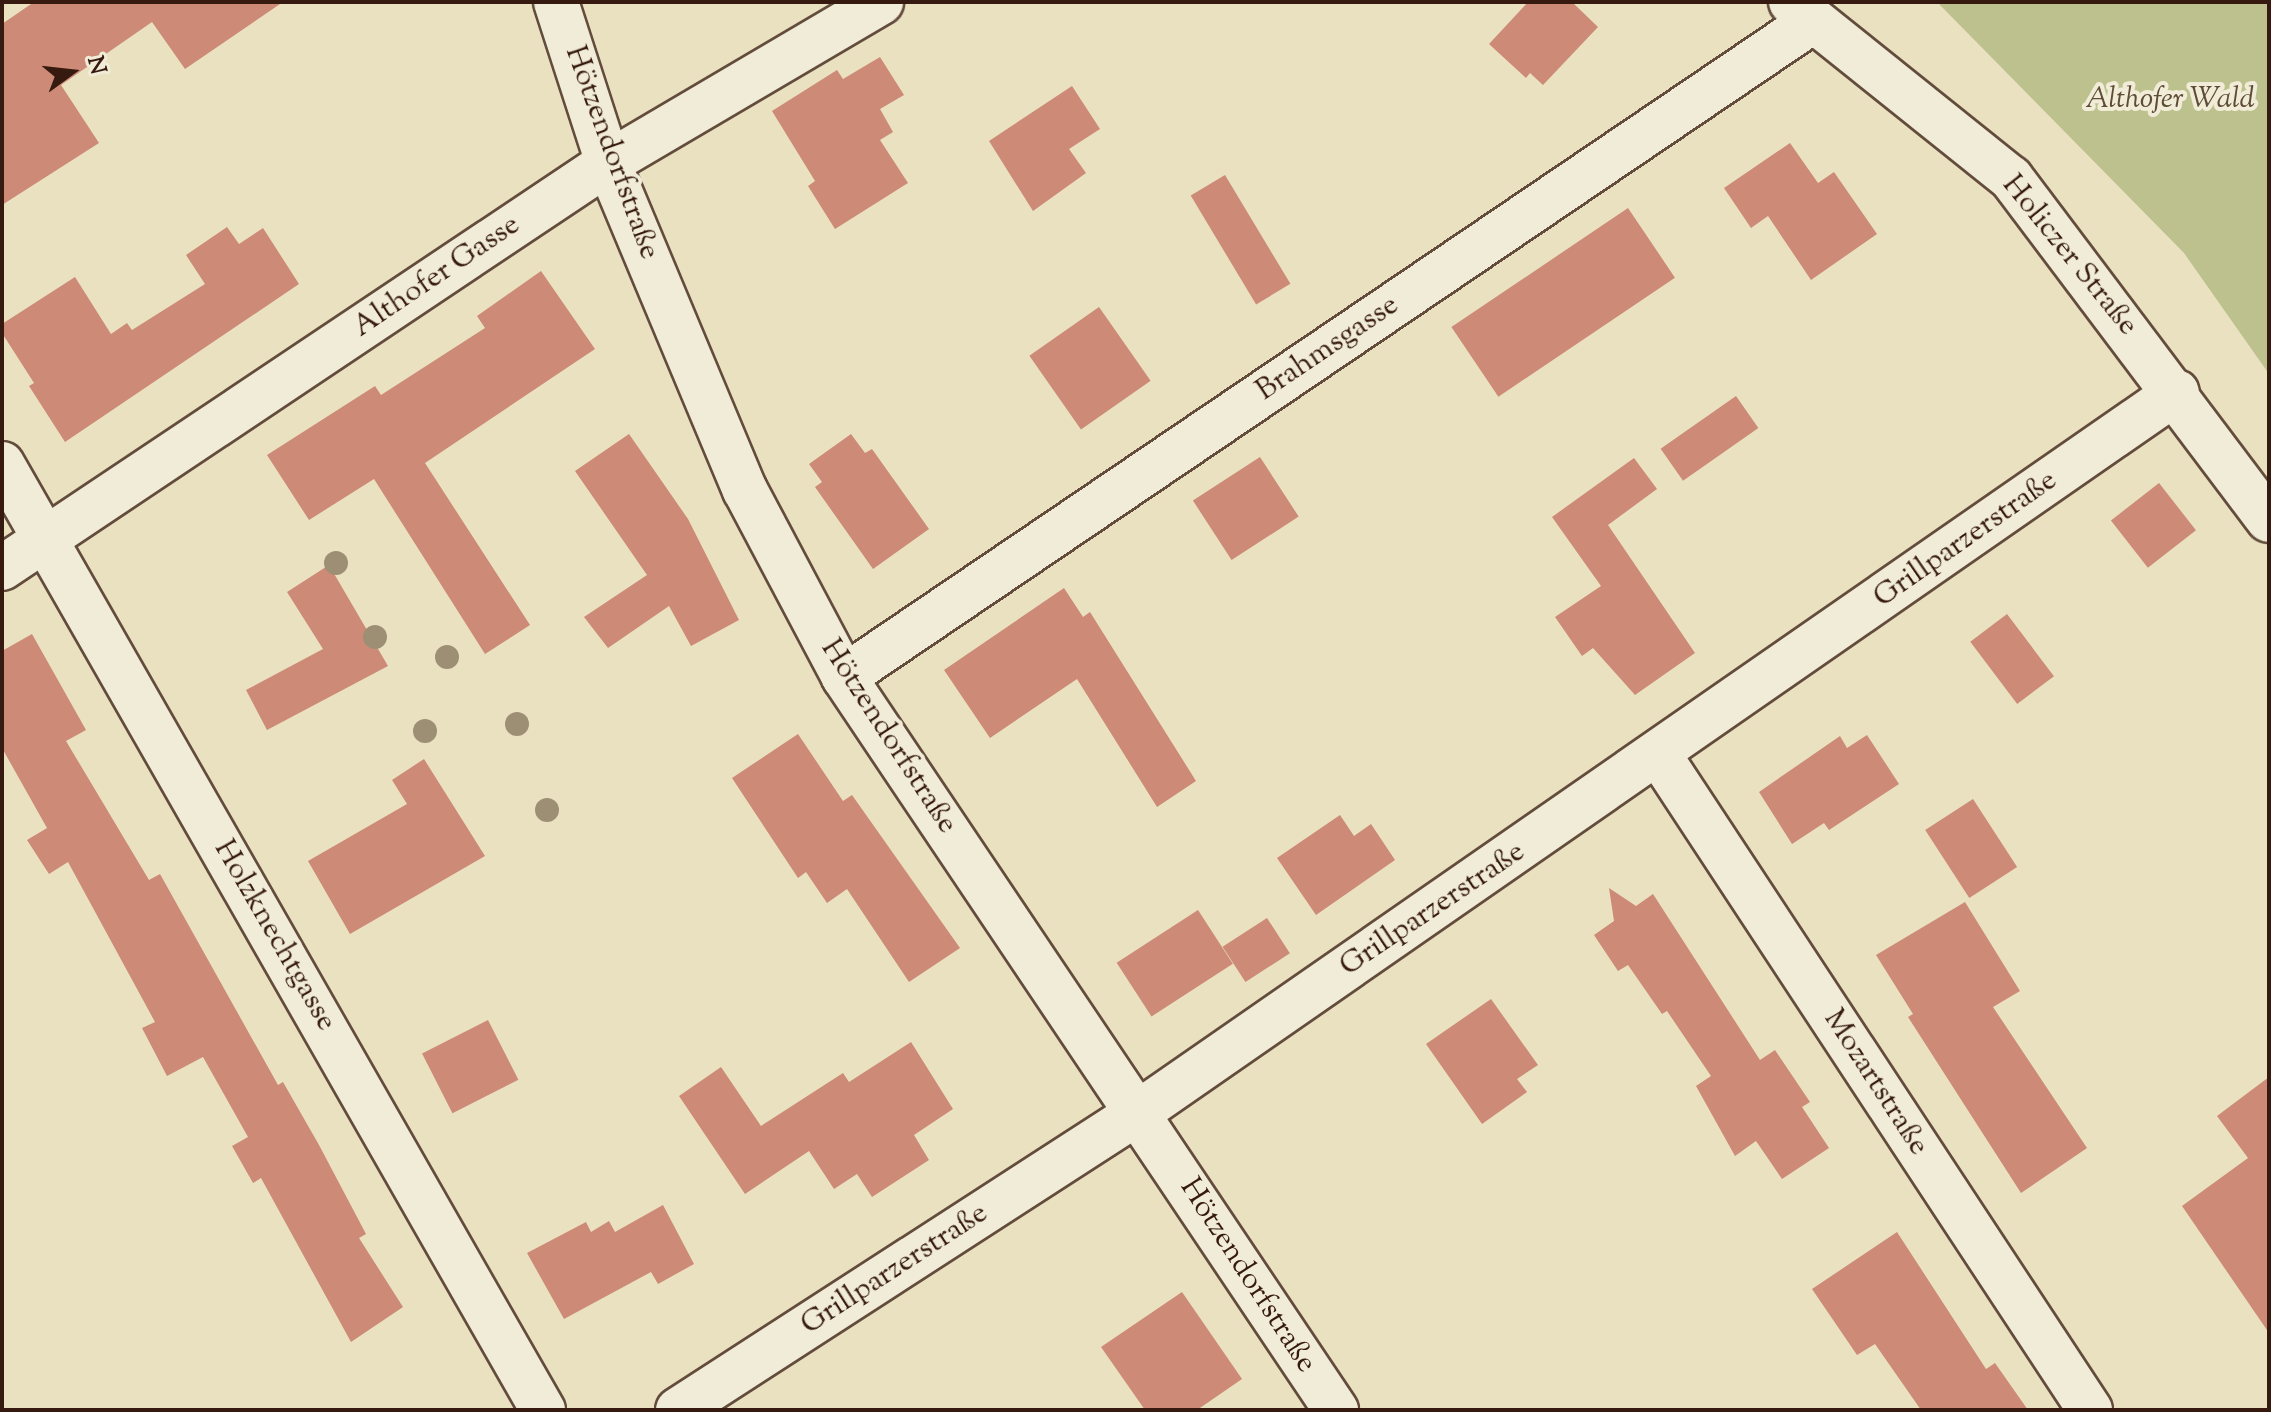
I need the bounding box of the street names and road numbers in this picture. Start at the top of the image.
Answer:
street label: Hötzendorfstraße [556,41,666,265]
street label: Holiczer Straße [1993,168,2145,344]
street label: Althofer Gasse [347,208,527,346]
street label: Brahmsgasse [1250,288,1406,410]
street label: Grillparzerstraße [1867,463,2065,617]
street label: Hötzendorfstraße [812,633,964,841]
street label: Holzknechtgasse [205,834,343,1038]
street label: Grillparzerstraße [1334,835,1532,985]
street label: Mozartstraße [1815,1003,1935,1163]
street label: Hötzendorfstraße [1171,1172,1323,1380]
street label: Grillparzerstraße [795,1196,995,1344]

